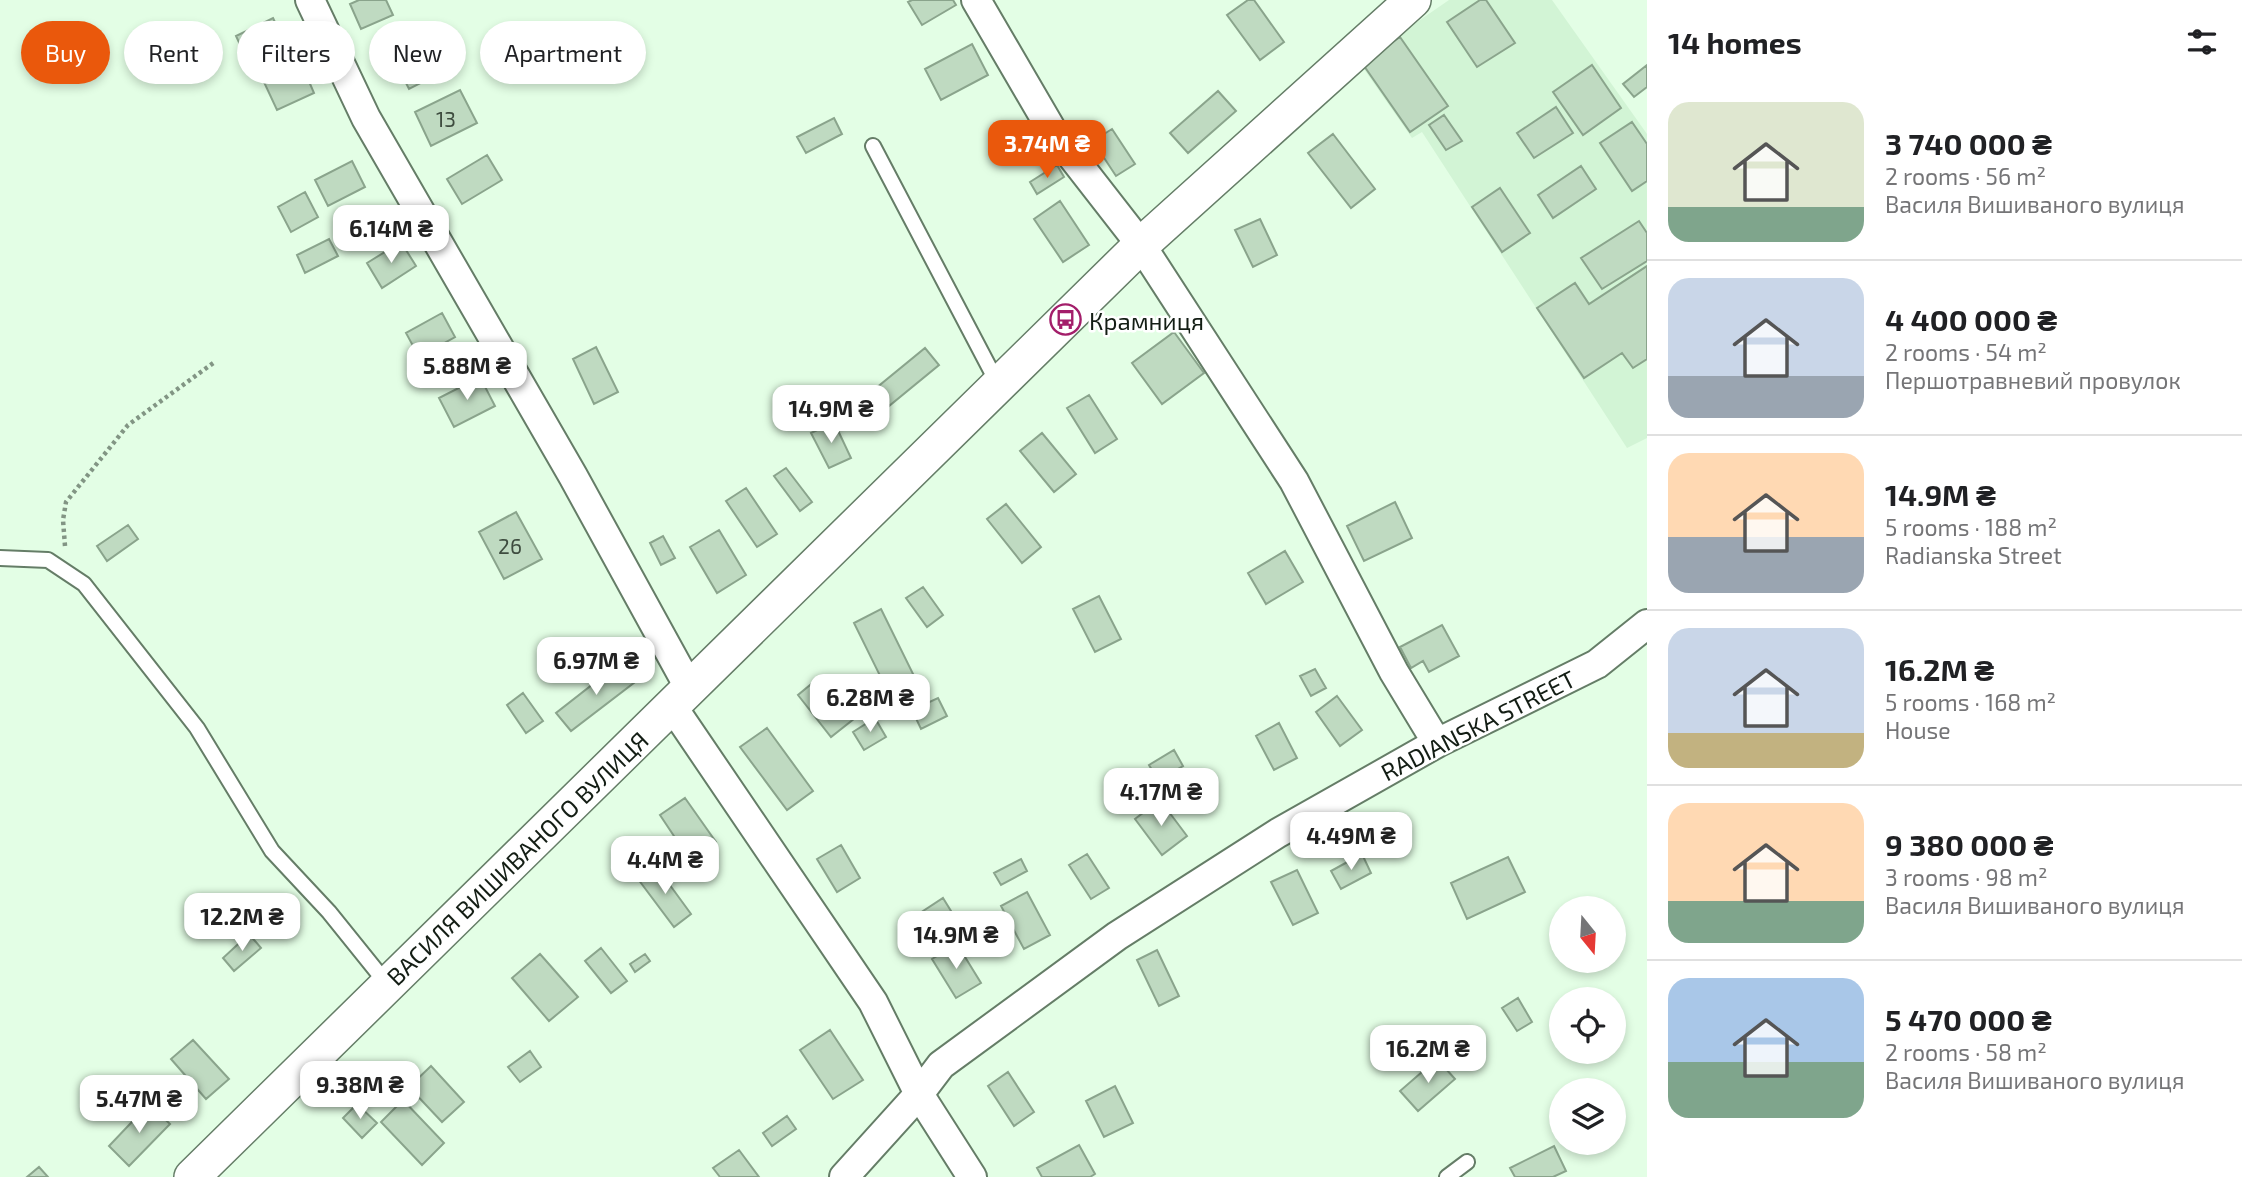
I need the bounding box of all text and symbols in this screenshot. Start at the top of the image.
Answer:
chip: Buy [21,21,110,84]
chip: Rent [124,21,223,84]
chip: Filters [237,21,355,84]
chip: New [369,21,466,84]
chip: Apartment [480,21,646,84]
icon: filters [2183,23,2221,61]
text: 14 homes [1668,24,1802,60]
house number: 13 [436,106,456,131]
pin: 3.74M ₴ [982,120,1112,180]
text: 3 740 000 ₴ [1885,125,2052,161]
text: 3.74M ₴ [1004,129,1090,157]
icon: home [1724,130,1808,214]
text: 2 rooms · 56 m² [1885,162,2046,190]
text: Василя Вишиваного вулиця [1885,190,2184,218]
pin: 6.14M ₴ [326,205,456,265]
text: 6.14M ₴ [349,214,433,242]
text: 4 400 000 ₴ [1885,301,2057,337]
bus stop icon: Крамниця [1049,303,1083,337]
place label: Крамниця [1089,306,1204,335]
icon: home [1724,306,1808,390]
text: 2 rooms · 54 m² [1885,338,2047,366]
pin: 5.88M ₴ [402,342,532,402]
text: 5.88M ₴ [423,351,511,379]
text: Першотравневий провулок [1885,366,2181,394]
pin: 14.9M ₴ [766,386,896,445]
text: 14.9M ₴ [788,394,874,422]
text: 14.9M ₴ [1885,476,1996,512]
icon: home [1724,481,1808,565]
text: 5 rooms · 188 m² [1885,513,2057,541]
house number: 26 [498,533,522,558]
text: Radianska Street [1885,541,2062,569]
pin: 6.97M ₴ [531,638,661,697]
text: 6.97M ₴ [553,646,639,674]
text: 16.2M ₴ [1885,651,1994,687]
icon: home [1724,656,1808,740]
street label: RADIANSKA STREET [1376,663,1580,787]
pin: 6.28M ₴ [805,674,935,734]
text: 6.28M ₴ [826,683,914,711]
text: 5 rooms · 168 m² [1885,688,2056,716]
text: House [1885,716,1951,744]
street label: ВАСИЛЯ ВИШИВАНОГО ВУЛИЦЯ [380,725,654,991]
pin: 4.17M ₴ [1096,768,1226,828]
text: 4.17M ₴ [1120,777,1202,805]
pin: 4.49M ₴ [1286,812,1416,872]
text: 4.49M ₴ [1306,821,1396,849]
text: 9 380 000 ₴ [1885,826,2054,862]
icon: home [1724,831,1808,915]
pin: 4.4M ₴ [608,836,722,896]
text: 4.4M ₴ [627,845,703,873]
text: 3 rooms · 98 m² [1885,863,2047,891]
text: Василя Вишиваного вулиця [1885,891,2184,919]
pin: 12.2M ₴ [177,894,307,953]
north arrow [1549,896,1626,973]
map controls [1549,896,1626,1155]
text: 12.2M ₴ [200,902,284,930]
pin: 14.9M ₴ [891,912,1021,971]
text: 14.9M ₴ [913,920,999,948]
button: locate [1549,987,1626,1064]
text: 5 470 000 ₴ [1885,1001,2052,1037]
icon: home [1724,1006,1808,1090]
pin: 16.2M ₴ [1363,1026,1493,1085]
text: 16.2M ₴ [1386,1034,1470,1062]
text: 2 rooms · 58 m² [1885,1038,2047,1066]
pin: 9.38M ₴ [295,1062,425,1121]
text: Василя Вишиваного вулиця [1885,1066,2184,1094]
text: 9.38M ₴ [316,1070,404,1098]
pin: 5.47M ₴ [74,1076,204,1135]
button: layers [1549,1078,1626,1155]
text: 5.47M ₴ [96,1084,182,1112]

